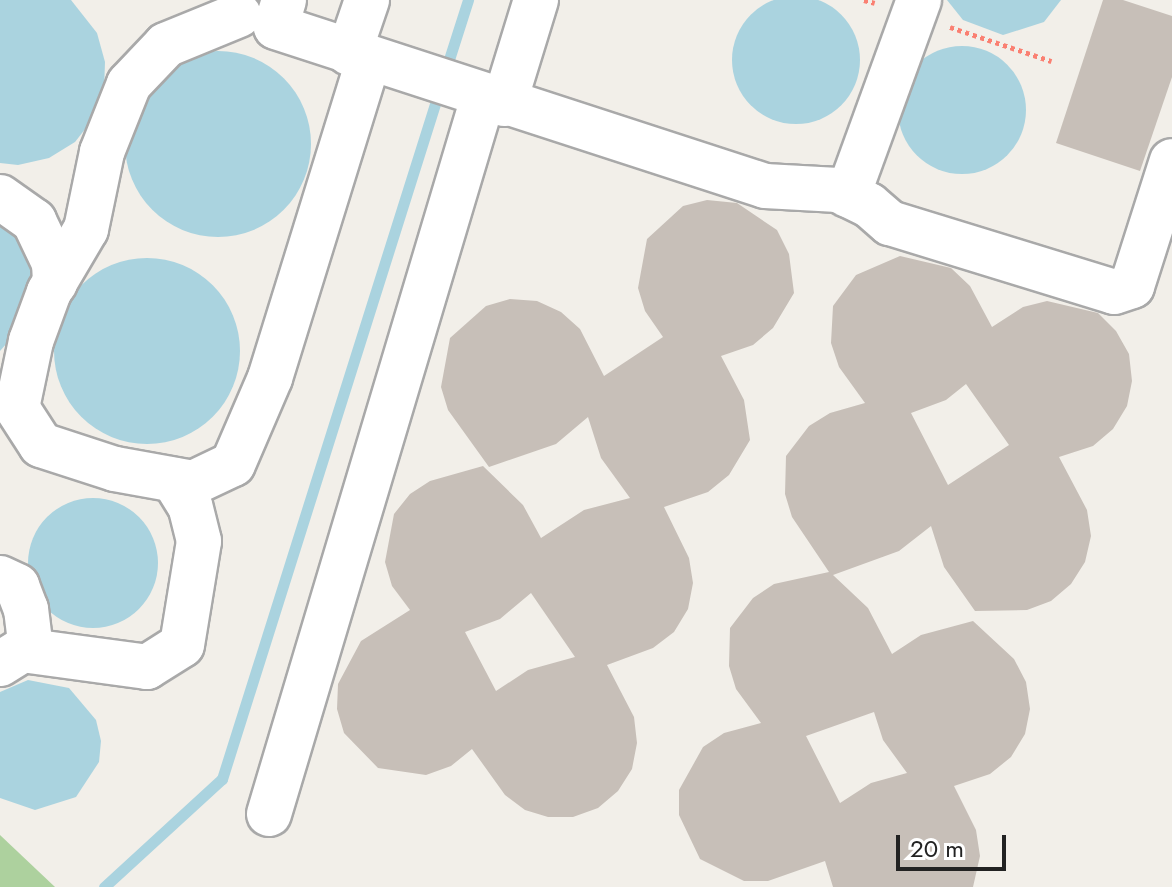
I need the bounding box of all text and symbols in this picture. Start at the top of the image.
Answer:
scale bar [900,819,1010,869]
text: 20 m [910,831,964,866]

